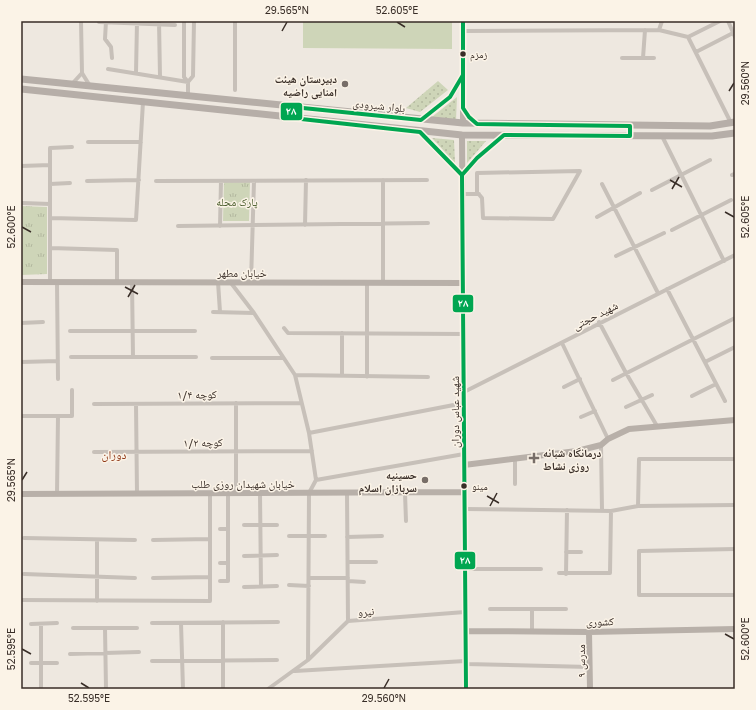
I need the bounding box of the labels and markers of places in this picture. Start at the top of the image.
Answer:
place label: زمزم [470,48,487,62]
marker: زمزم [458,49,468,59]
place label: دبیرستان هیئت امنایی راضیه [275,72,337,100]
marker: دبیرستان هیئت امنایی راضیه [340,79,350,89]
place label: درمانگاه شبانه روزی نشاط [543,446,602,474]
marker: درمانگاه شبانه روزی نشاط [528,452,540,464]
place label: حسینیه سربازان اسلام [359,468,417,496]
marker: حسینیه سربازان اسلام [420,475,430,485]
place label: مینو [472,480,488,492]
marker: مینو [459,481,469,491]

